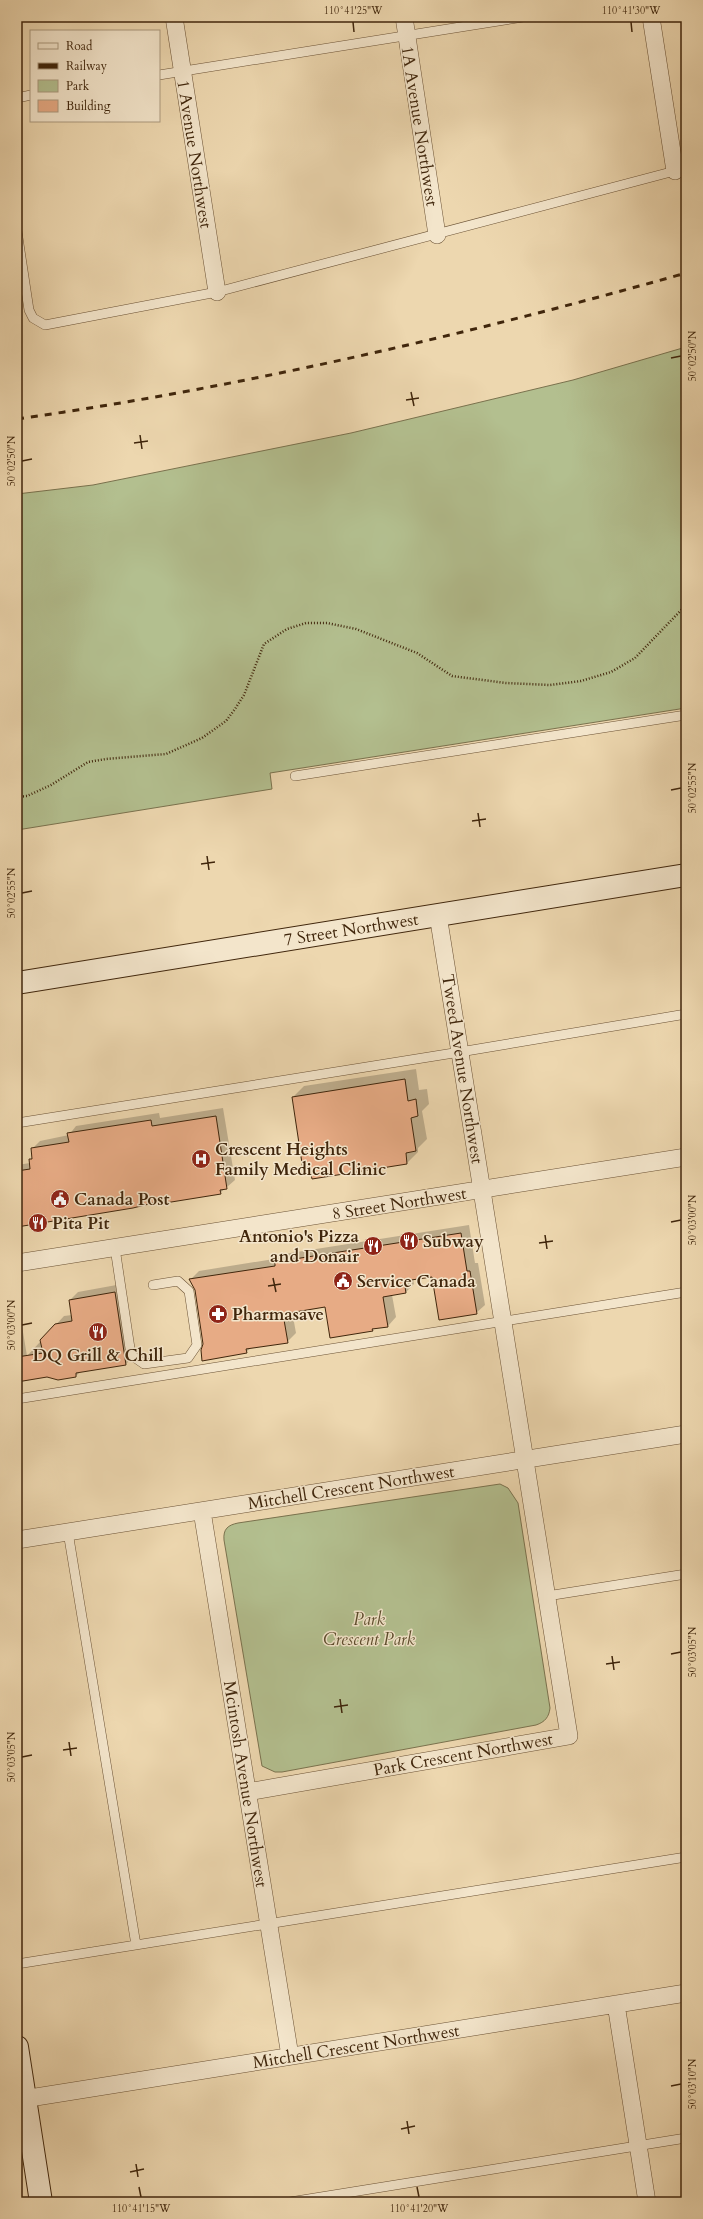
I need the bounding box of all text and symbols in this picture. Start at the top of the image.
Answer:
text: 110°41'25"W [324,4,383,18]
text: 110°41'30"W [602,4,661,18]
legend [30,30,160,122]
text: Road [66,38,93,54]
street label: 1A Avenue Northwest [395,44,444,209]
text: Railway [66,58,108,74]
text: Park [66,78,90,94]
street label: 1 Avenue Northwest [171,78,218,231]
text: Building [66,98,111,114]
text: 50°02'50"N [686,330,700,381]
text: 50°02'50"N [5,435,19,486]
text: 50°02'55"N [686,762,700,813]
text: 50°02'55"N [5,867,19,918]
street label: 7 Street Northwest [282,907,421,951]
street label: Tweed Avenue Northwest [436,973,489,1166]
place label: Crescent Heights Family Medical Clinic [215,1138,386,1181]
hospital icon: Crescent Heights Family Medical Clinic [190,1148,212,1170]
street label: 8 Street Northwest [330,1181,469,1225]
public building icon: Canada Post [49,1188,71,1210]
place label: Canada Post [74,1188,169,1211]
text: 50°03'00"N [686,1194,700,1245]
restaurant icon: Pita Pit [27,1212,49,1234]
place label: Pita Pit [52,1212,109,1235]
place label: Antonio's Pizza and Donair [239,1225,360,1268]
restaurant icon: Subway [398,1230,420,1252]
place label: Subway [423,1230,484,1253]
restaurant icon: Antonio's Pizza and Donair [362,1235,384,1257]
public building icon: Service Canada [332,1270,354,1292]
place label: Service Canada [357,1270,476,1293]
text: 50°03'00"N [5,1299,19,1350]
pharmacy icon: Pharmasave [207,1303,229,1325]
place label: Pharmasave [232,1303,324,1326]
restaurant icon: DQ Grill & Chill [87,1321,109,1343]
place label: DQ Grill & Chill [32,1344,164,1367]
street label: Mitchell Crescent Northwest [246,1460,457,1515]
park label: Park Crescent Park [323,1608,416,1651]
text: 50°03'05"N [686,1626,700,1677]
street label: Mcintosh Avenue Northwest [218,1679,273,1890]
street label: Park Crescent Northwest [372,1727,555,1782]
text: 50°03'05"N [5,1731,19,1782]
street label: Mitchell Crescent Northwest [251,2019,462,2074]
text: 50°03'10"N [686,2058,700,2109]
text: 110°41'15"W [112,2202,171,2216]
text: 110°41'20"W [390,2202,449,2216]

